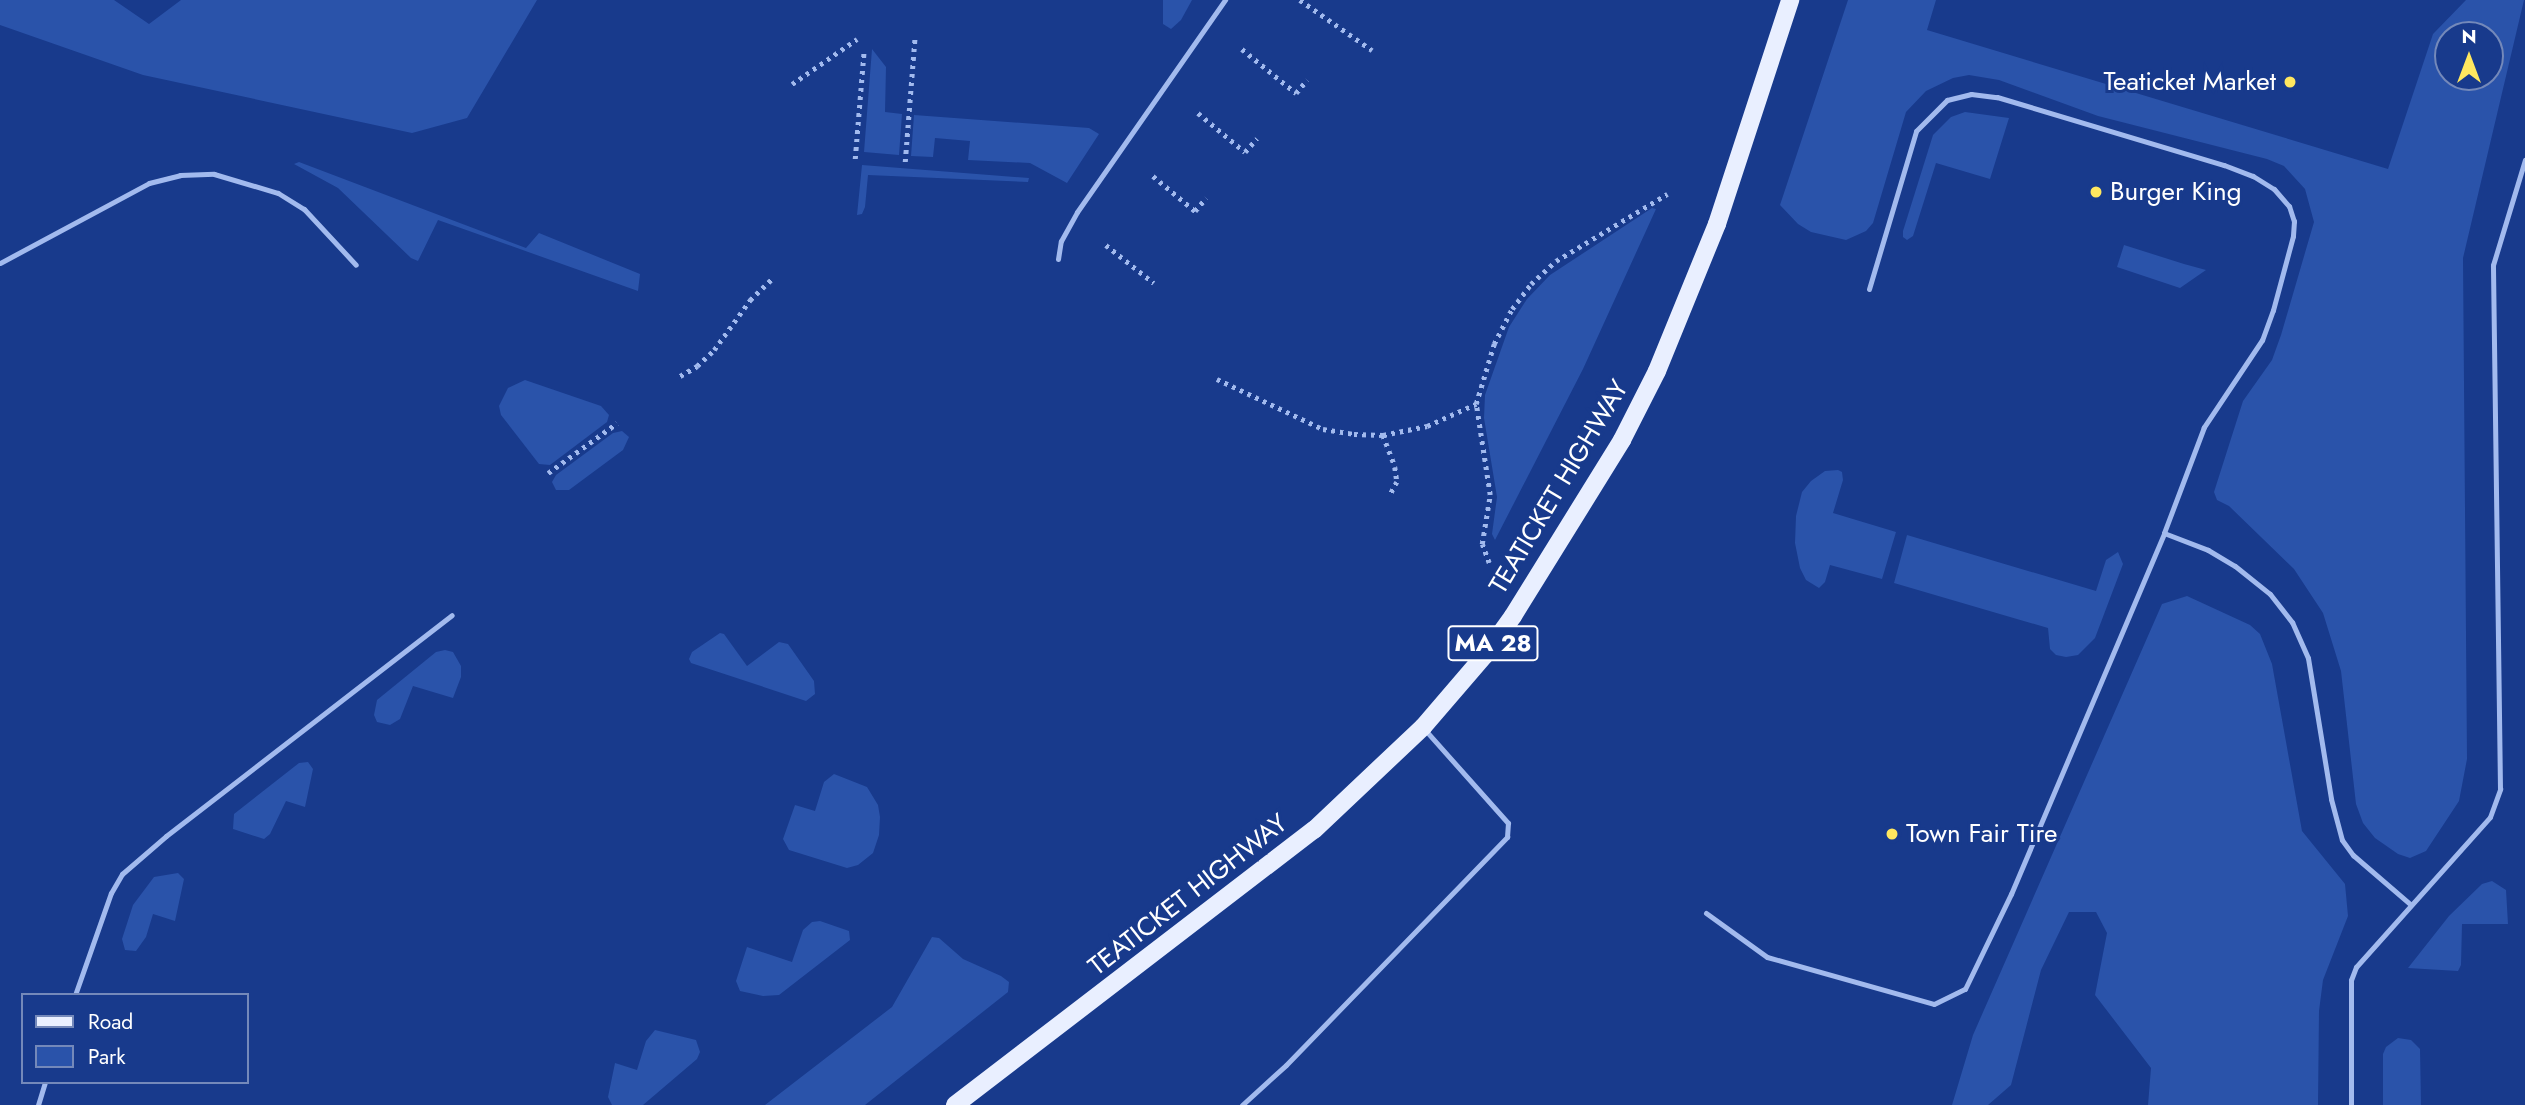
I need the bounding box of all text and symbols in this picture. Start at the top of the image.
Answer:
north arrow [2434,21,2504,91]
text: N [2461,23,2477,50]
place label: Teaticket Market [2104,66,2276,98]
marker: Teaticket Market [2282,74,2298,90]
place label: Burger King [2110,176,2242,208]
marker: Burger King [2088,184,2104,200]
street label: TEATICKET HIGHWAY [1483,375,1635,599]
road number: MA 28 [1446,622,1540,664]
street label: TEATICKET HIGHWAY [1082,808,1294,982]
place label: Town Fair Tire [1906,818,2057,850]
marker: Town Fair Tire [1884,826,1900,842]
legend [21,993,248,1084]
text: Road [88,1007,133,1037]
text: Park [88,1042,125,1072]

